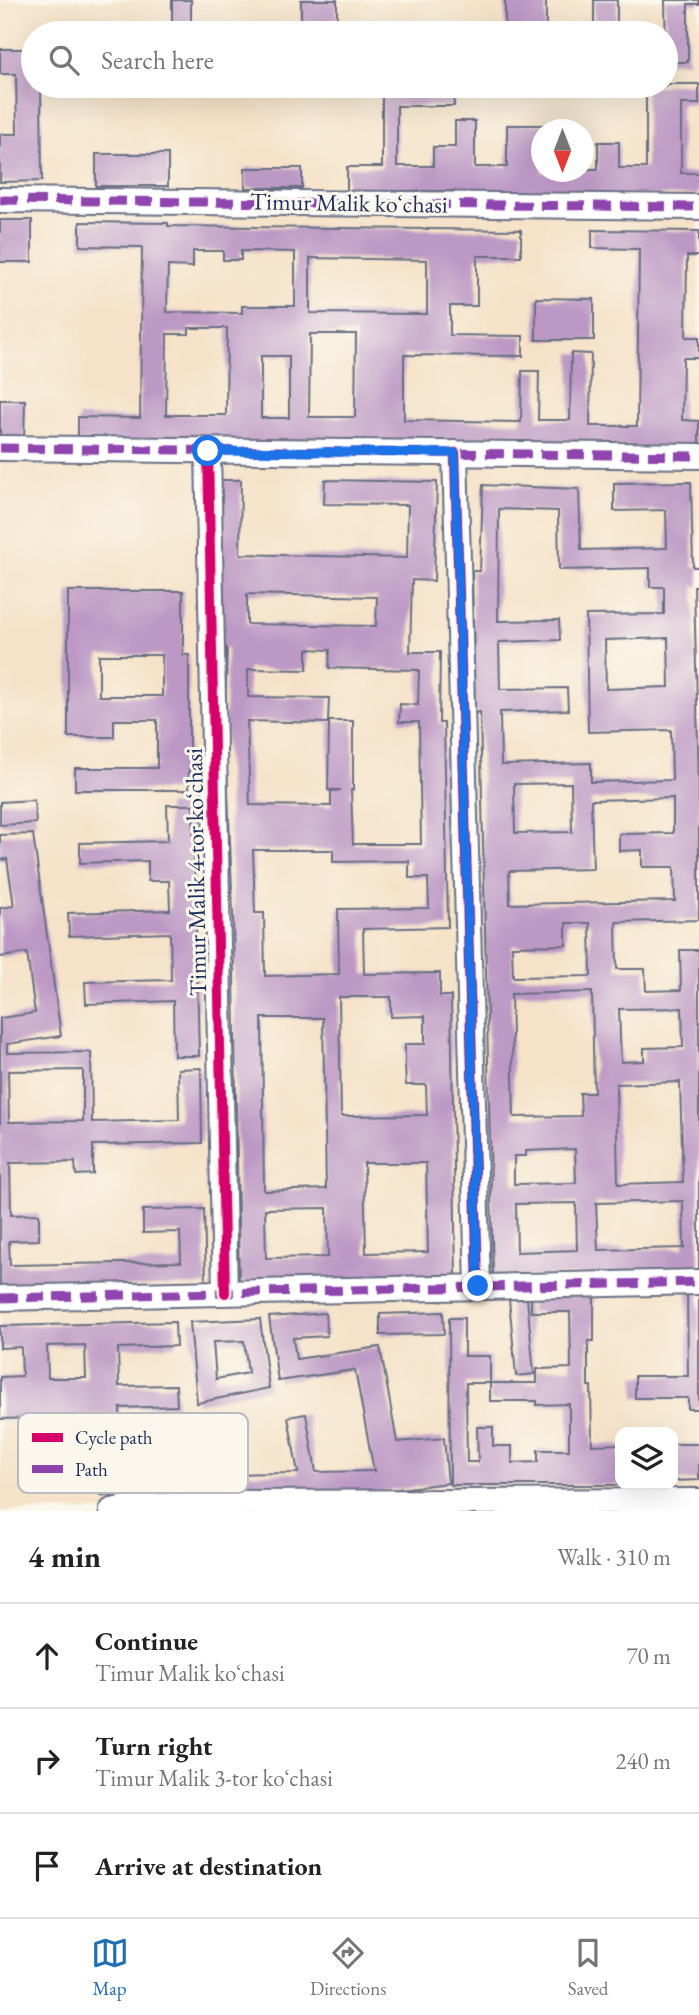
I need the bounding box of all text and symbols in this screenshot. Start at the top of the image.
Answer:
search box [21,21,678,98]
icon: search [45,41,83,79]
text: Search here [101,43,214,77]
north arrow [531,119,594,182]
street label: Timur Malik koʻchasi [250,185,448,220]
route start [192,435,223,466]
street label: Timur Malik 4-tor koʻchasi [178,748,213,996]
route end [462,1270,493,1301]
legend [18,1413,248,1493]
text: Cycle path [75,1425,153,1450]
map controls [615,1427,678,1490]
button: layers [615,1427,678,1490]
text: Path [75,1457,108,1482]
text: 4 min [28,1537,101,1576]
text: Walk · 310 m [557,1542,671,1572]
text: Continue [95,1624,198,1658]
icon: ahead [28,1637,66,1675]
text: 70 m [626,1641,671,1671]
text: Timur Malik koʻchasi [95,1658,285,1688]
text: Turn right [95,1729,213,1763]
icon: right [28,1742,66,1780]
text: 240 m [615,1746,671,1776]
text: Timur Malik 3-tor koʻchasi [95,1763,333,1793]
icon: arrive [28,1847,66,1885]
text: Arrive at destination [95,1849,322,1883]
tab: Map [91,1934,129,2001]
tab: Directions [310,1934,386,2001]
tab: Saved [568,1934,608,2001]

